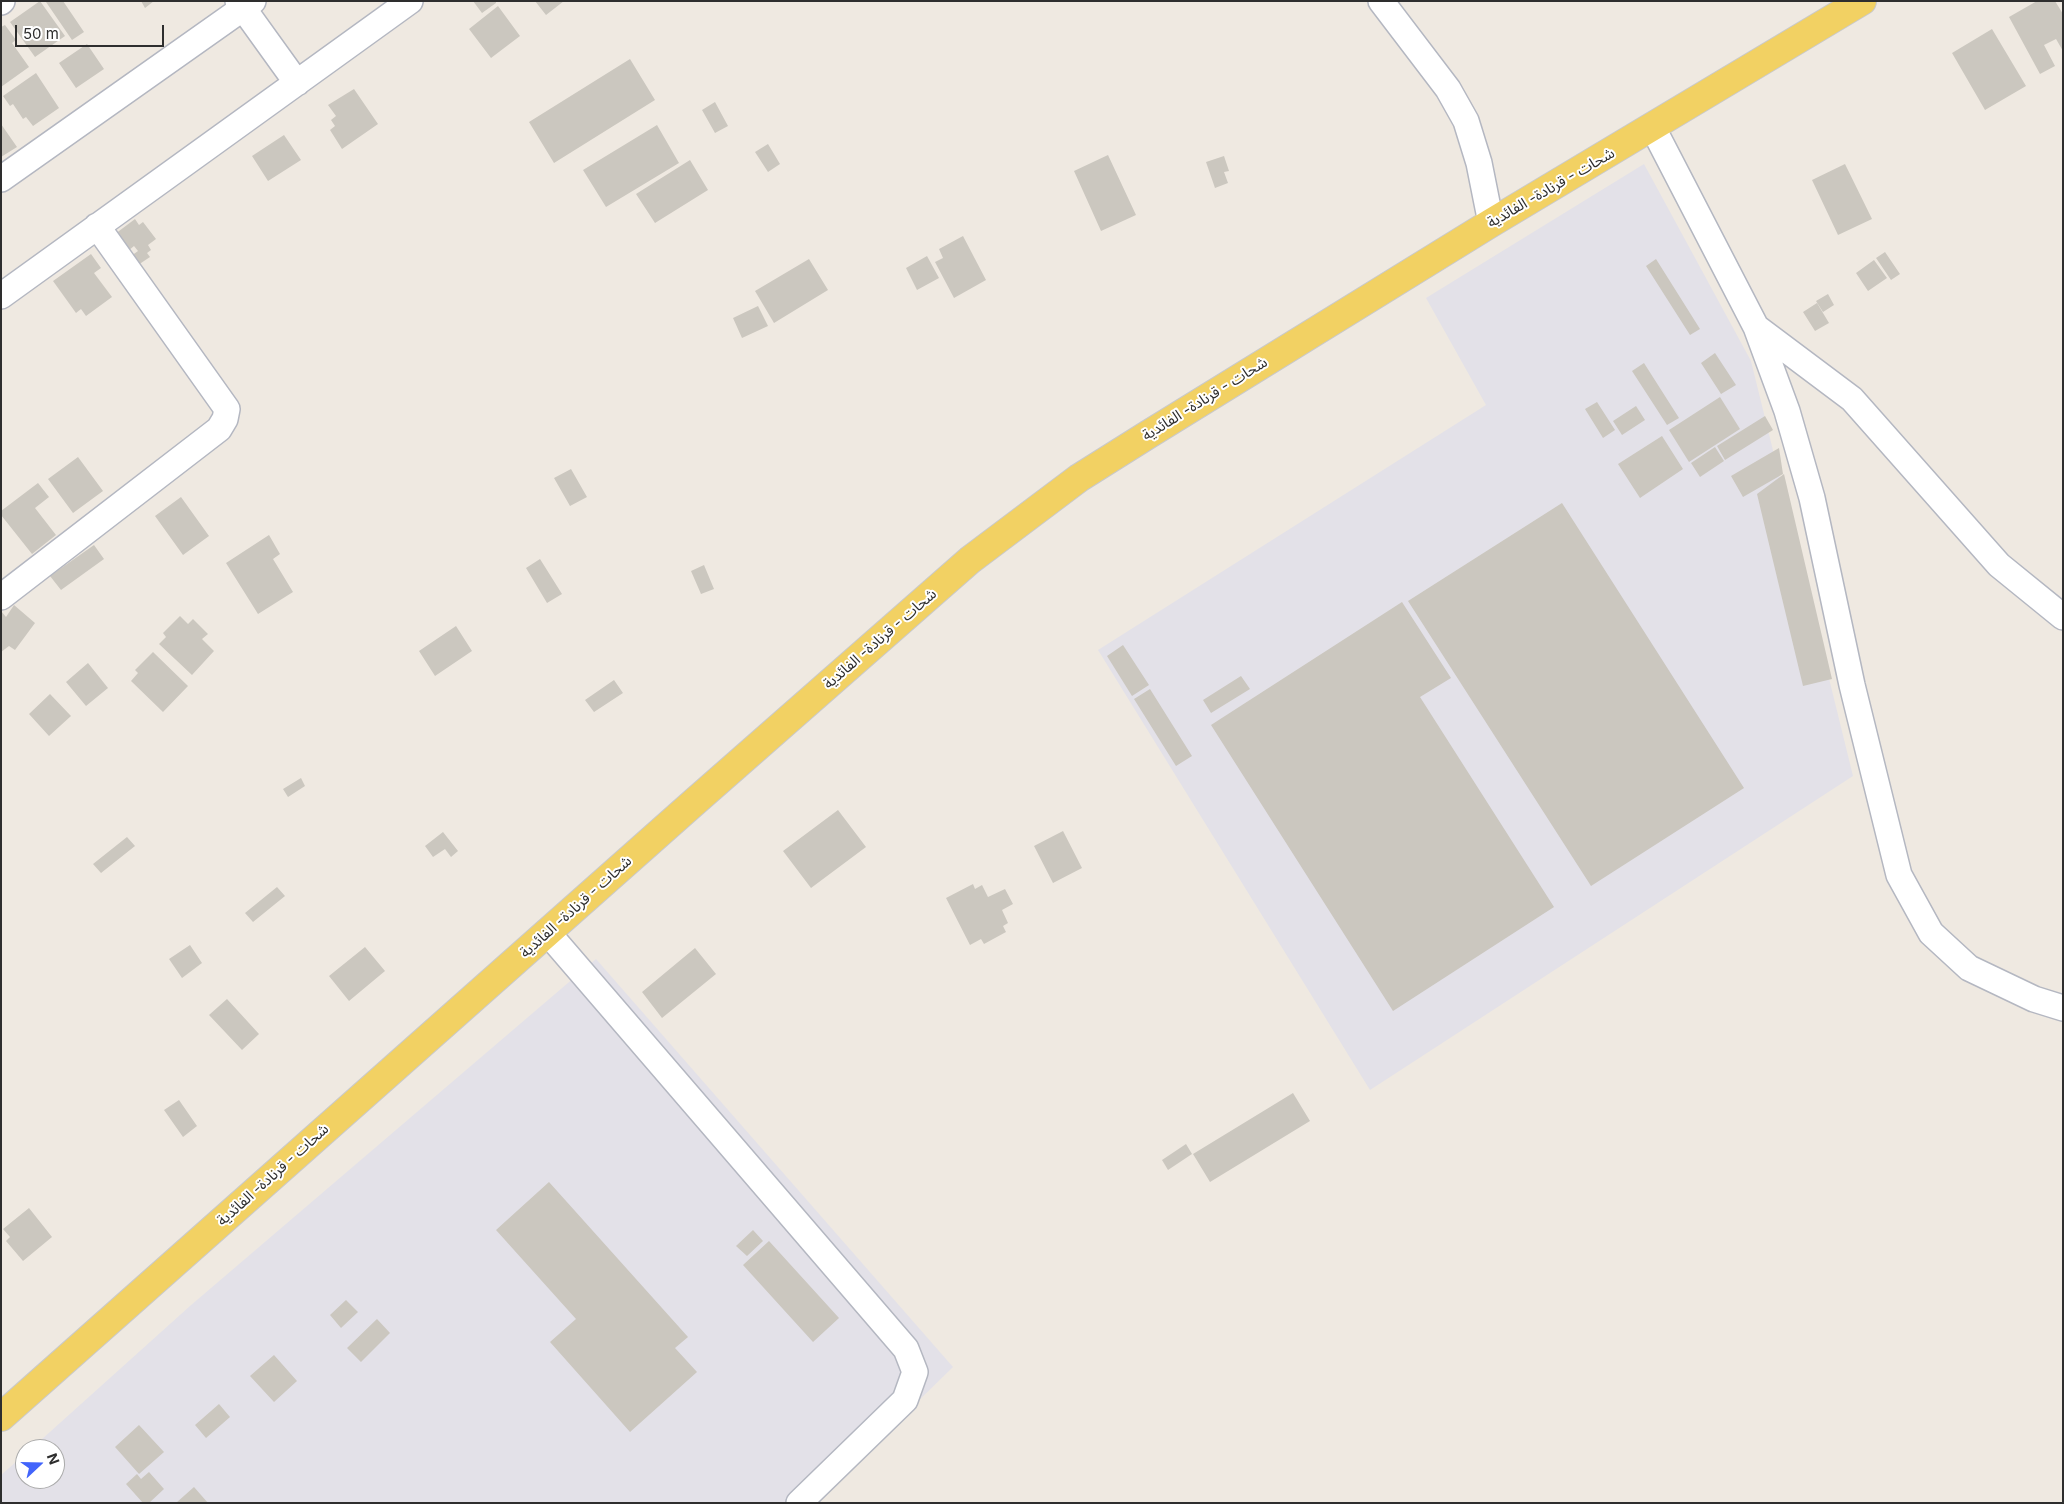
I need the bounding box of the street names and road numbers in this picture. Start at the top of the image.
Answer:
street label: شحات - قرنادة- الفائدية [1484,144,1618,232]
street label: شحات - قرنادة- الفائدية [1139,353,1271,445]
street label: شحات - قرنادة- الفائدية [820,585,940,693]
street label: شحات - قرنادة- الفائدية [517,852,635,962]
street label: شحات - قرنادة- الفائدية [214,1120,332,1230]

